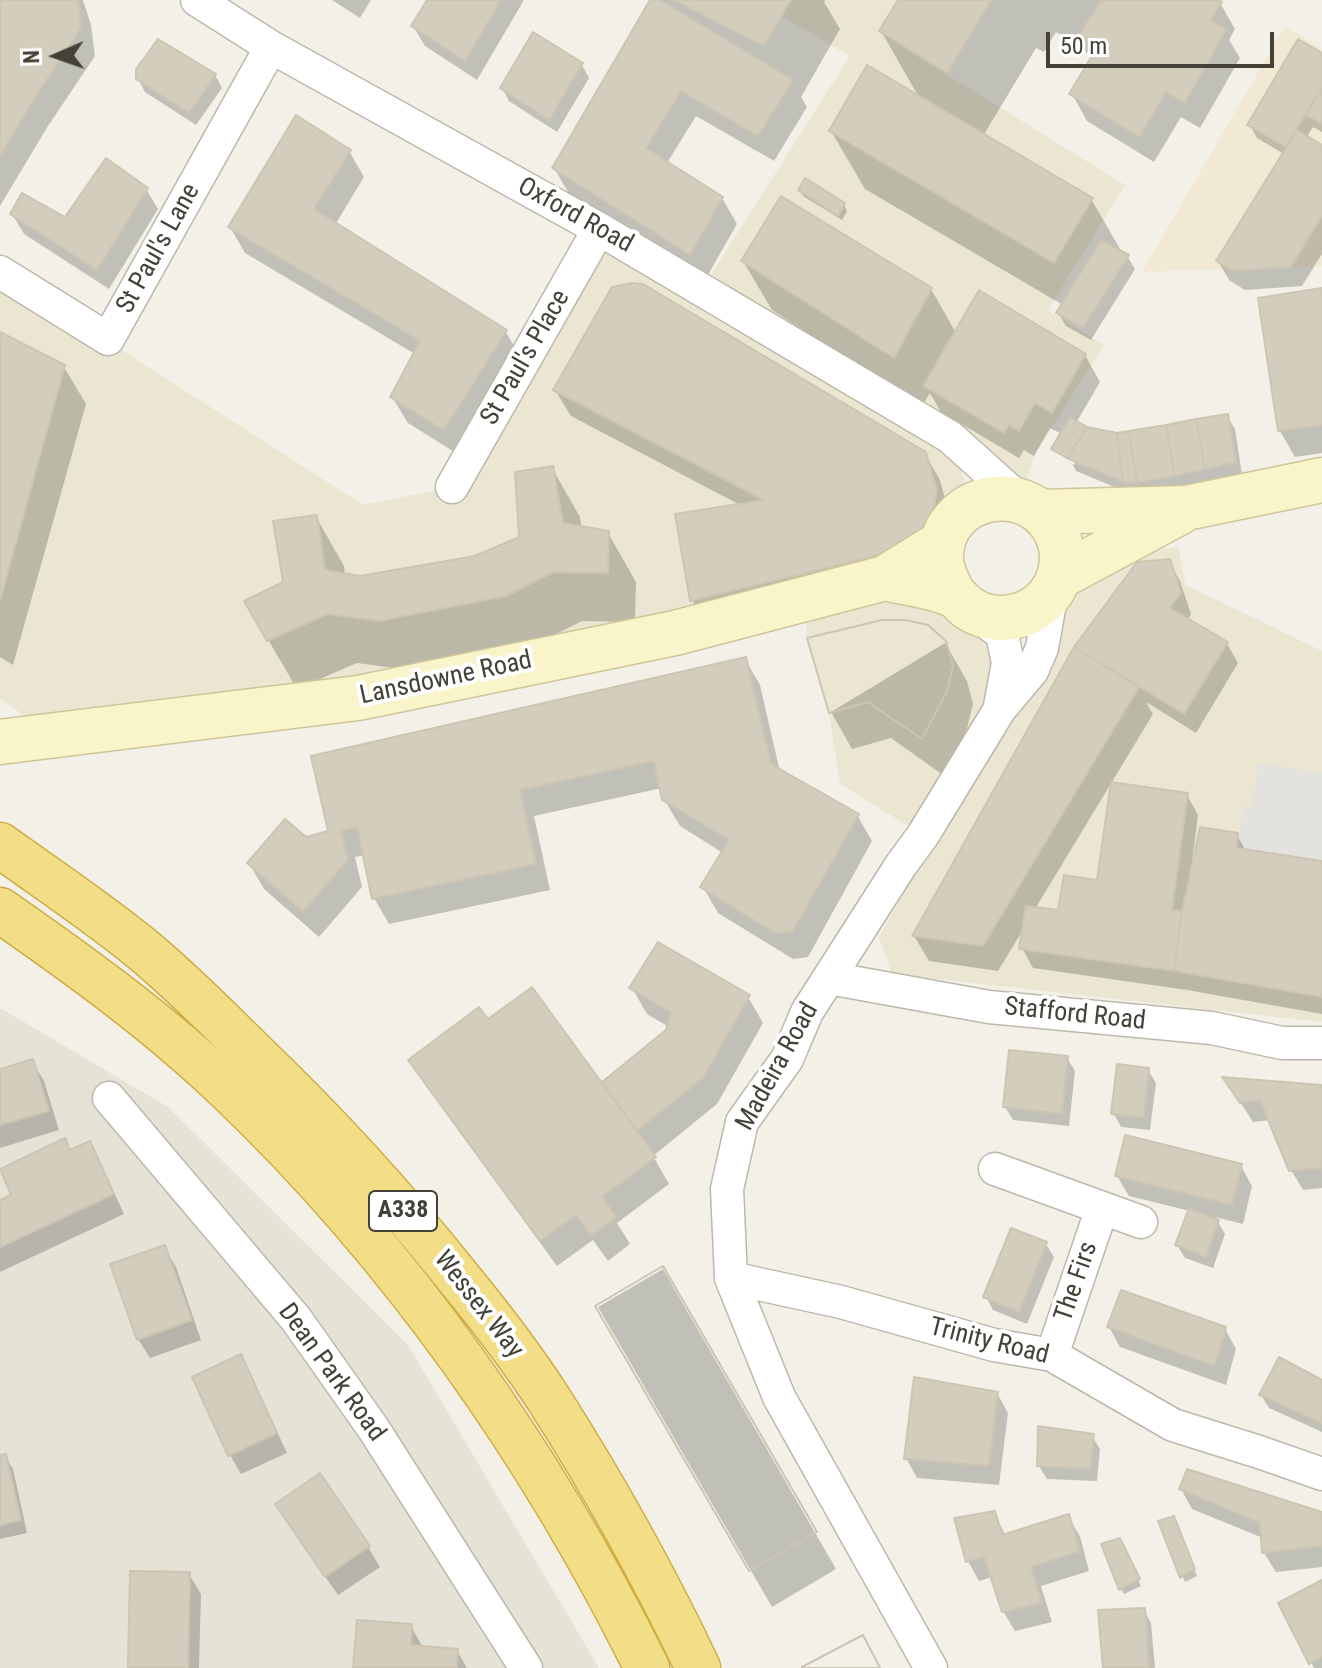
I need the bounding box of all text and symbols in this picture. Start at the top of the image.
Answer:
north arrow [16,16,96,96]
scale bar [1050,16,1278,66]
text: 50 m [1060,32,1107,60]
text: N [19,50,44,64]
street label: Oxford Road [512,172,638,260]
street label: St Paul's Lane [111,179,207,319]
street label: St Paul's Place [475,285,577,431]
street label: Lansdowne Road [357,646,535,712]
street label: Stafford Road [1003,992,1147,1038]
street label: Madeira Road [730,998,826,1136]
road number: A338 [369,1191,437,1231]
street label: The Firs [1049,1238,1105,1326]
street label: Wessex Way [427,1245,529,1365]
street label: Dean Park Road [271,1298,391,1448]
street label: Trinity Road [926,1312,1052,1372]

